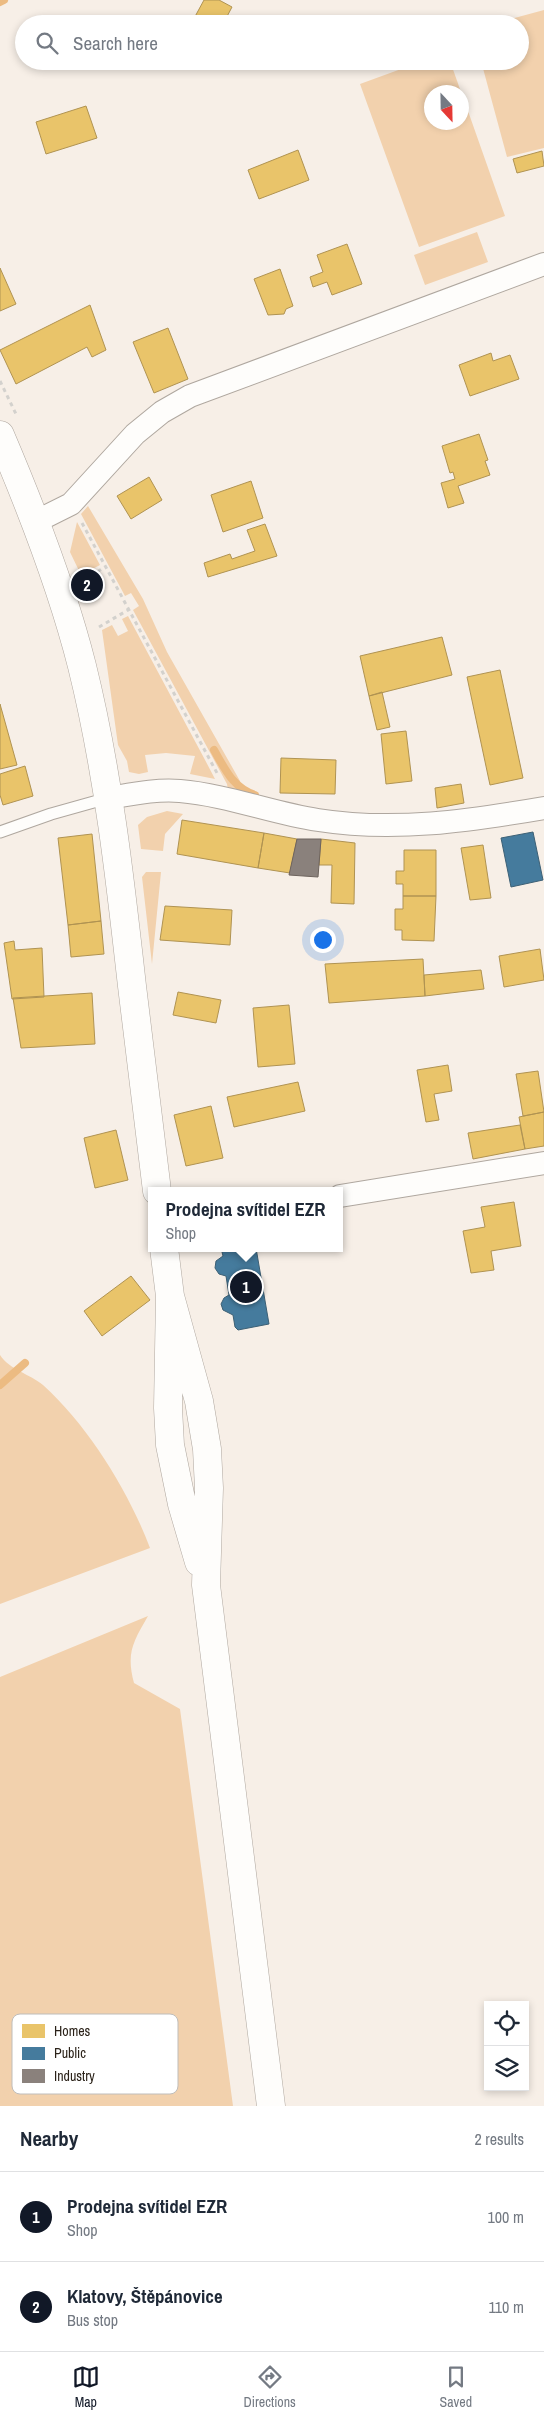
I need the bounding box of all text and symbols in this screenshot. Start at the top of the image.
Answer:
search box [15,15,529,70]
icon: search [33,29,61,57]
text: Search here [73,30,158,56]
north arrow [424,85,469,130]
pin: 2 [71,566,103,604]
your location [310,927,336,953]
popup [148,1187,343,1252]
text: Prodejna svítidel EZR [165,1196,326,1222]
text: Shop [165,1222,196,1244]
pin: 1 [230,1268,262,1306]
map controls [484,2001,529,2091]
button: locate [484,2001,529,2046]
legend [12,2014,178,2094]
text: Homes [54,2022,91,2040]
text: Public [54,2044,86,2062]
button: layers [484,2046,529,2091]
text: Industry [54,2067,95,2085]
text: Nearby [20,2124,78,2153]
text: 2 results [474,2128,524,2150]
text: Prodejna svítidel EZR [67,2193,227,2219]
text: 1 [32,2206,40,2228]
text: 100 m [488,2206,524,2228]
text: Shop [67,2219,98,2241]
text: Klatovy, Štěpánovice [67,2283,223,2309]
text: 2 [32,2296,40,2318]
text: 110 m [488,2296,524,2318]
text: Bus stop [67,2309,118,2331]
tab: Map [72,2363,100,2411]
tab: Directions [244,2363,296,2411]
tab: Saved [440,2363,472,2411]

